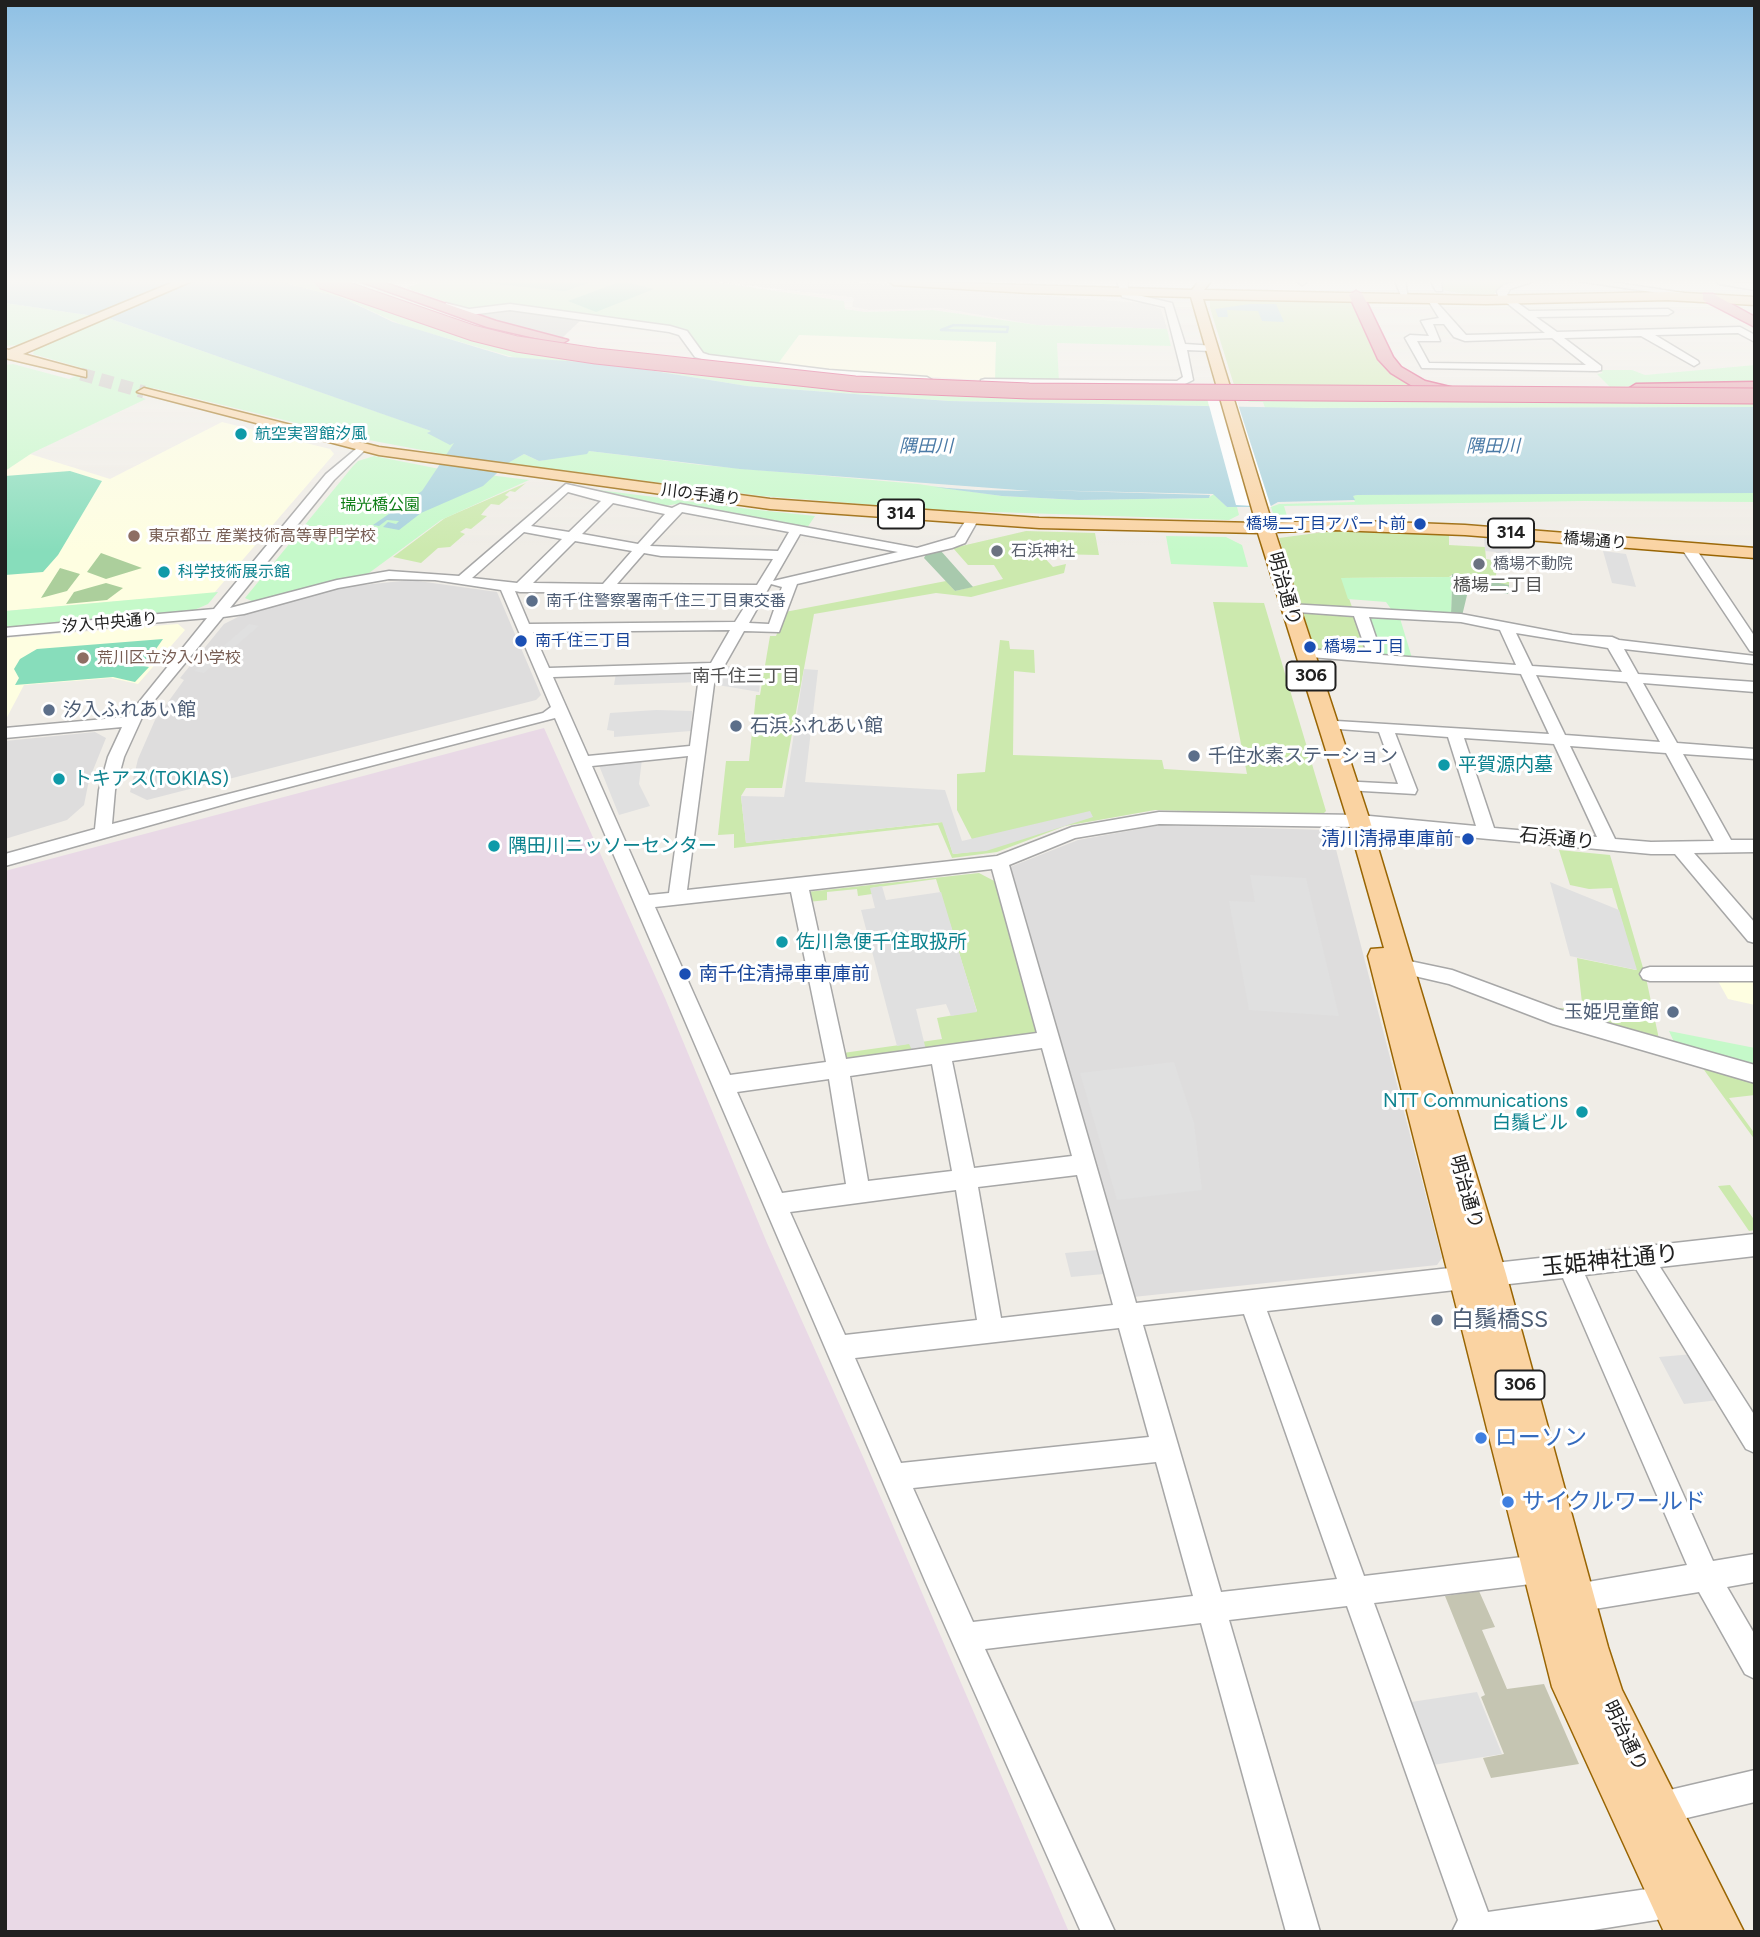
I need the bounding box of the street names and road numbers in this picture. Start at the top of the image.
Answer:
street label: 川の手通り [660,481,742,509]
road number: 314 [878,500,924,528]
road number: 314 [1488,518,1534,548]
street label: 橋場通り [1562,529,1628,553]
street label: 明治通り [1263,549,1305,629]
street label: 汐入中央通り [61,609,159,637]
road number: 306 [1286,662,1336,690]
street label: 石浜通り [1518,824,1596,854]
street label: 明治通り [1445,1152,1487,1232]
street label: 玉姫神社通り [1540,1240,1680,1282]
road number: 306 [1496,1370,1544,1400]
street label: 明治通り [1598,1697,1652,1775]

